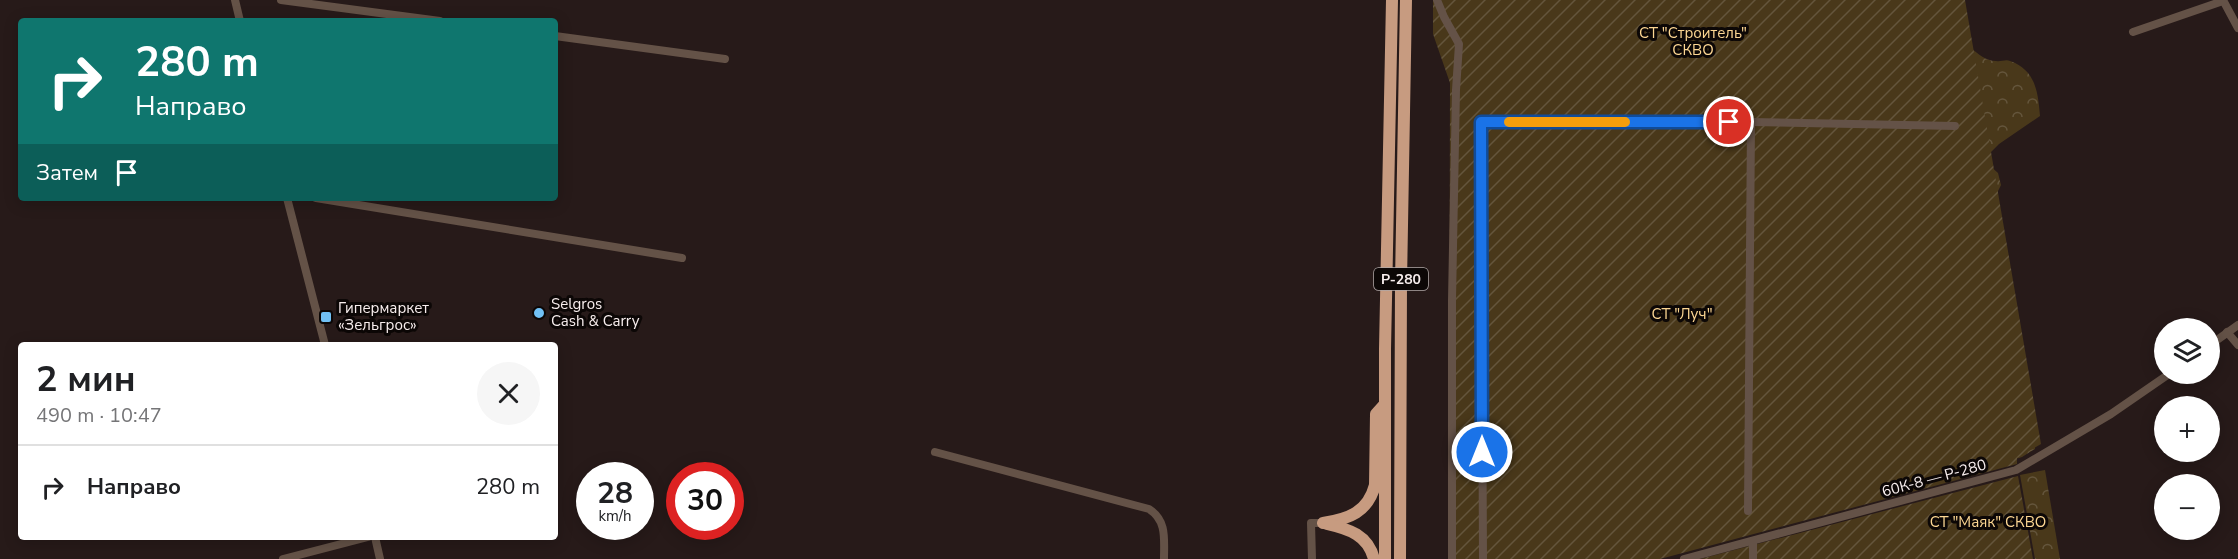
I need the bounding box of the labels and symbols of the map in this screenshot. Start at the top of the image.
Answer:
park label: СТ "Строитель" СКВО [1639,23,1747,60]
pin [1703,96,1754,147]
road number: Р-280 [1374,268,1428,290]
place label: Selgros Cash & Carry [551,294,640,331]
place label: Гипермаркет «Зельгрос» [338,298,429,335]
park label: СТ "Луч" [1651,304,1713,324]
marker: Selgros Cash & Carry [532,306,546,320]
marker: Гипермаркет «Зельгрос» [319,310,333,324]
position arrow [1450,420,1514,484]
street label: 60К-8 — Р-280 [1880,454,1988,502]
speed limit sign: 30 [666,462,744,540]
park label: СТ "Маяк" СКВО [1930,512,2046,532]

